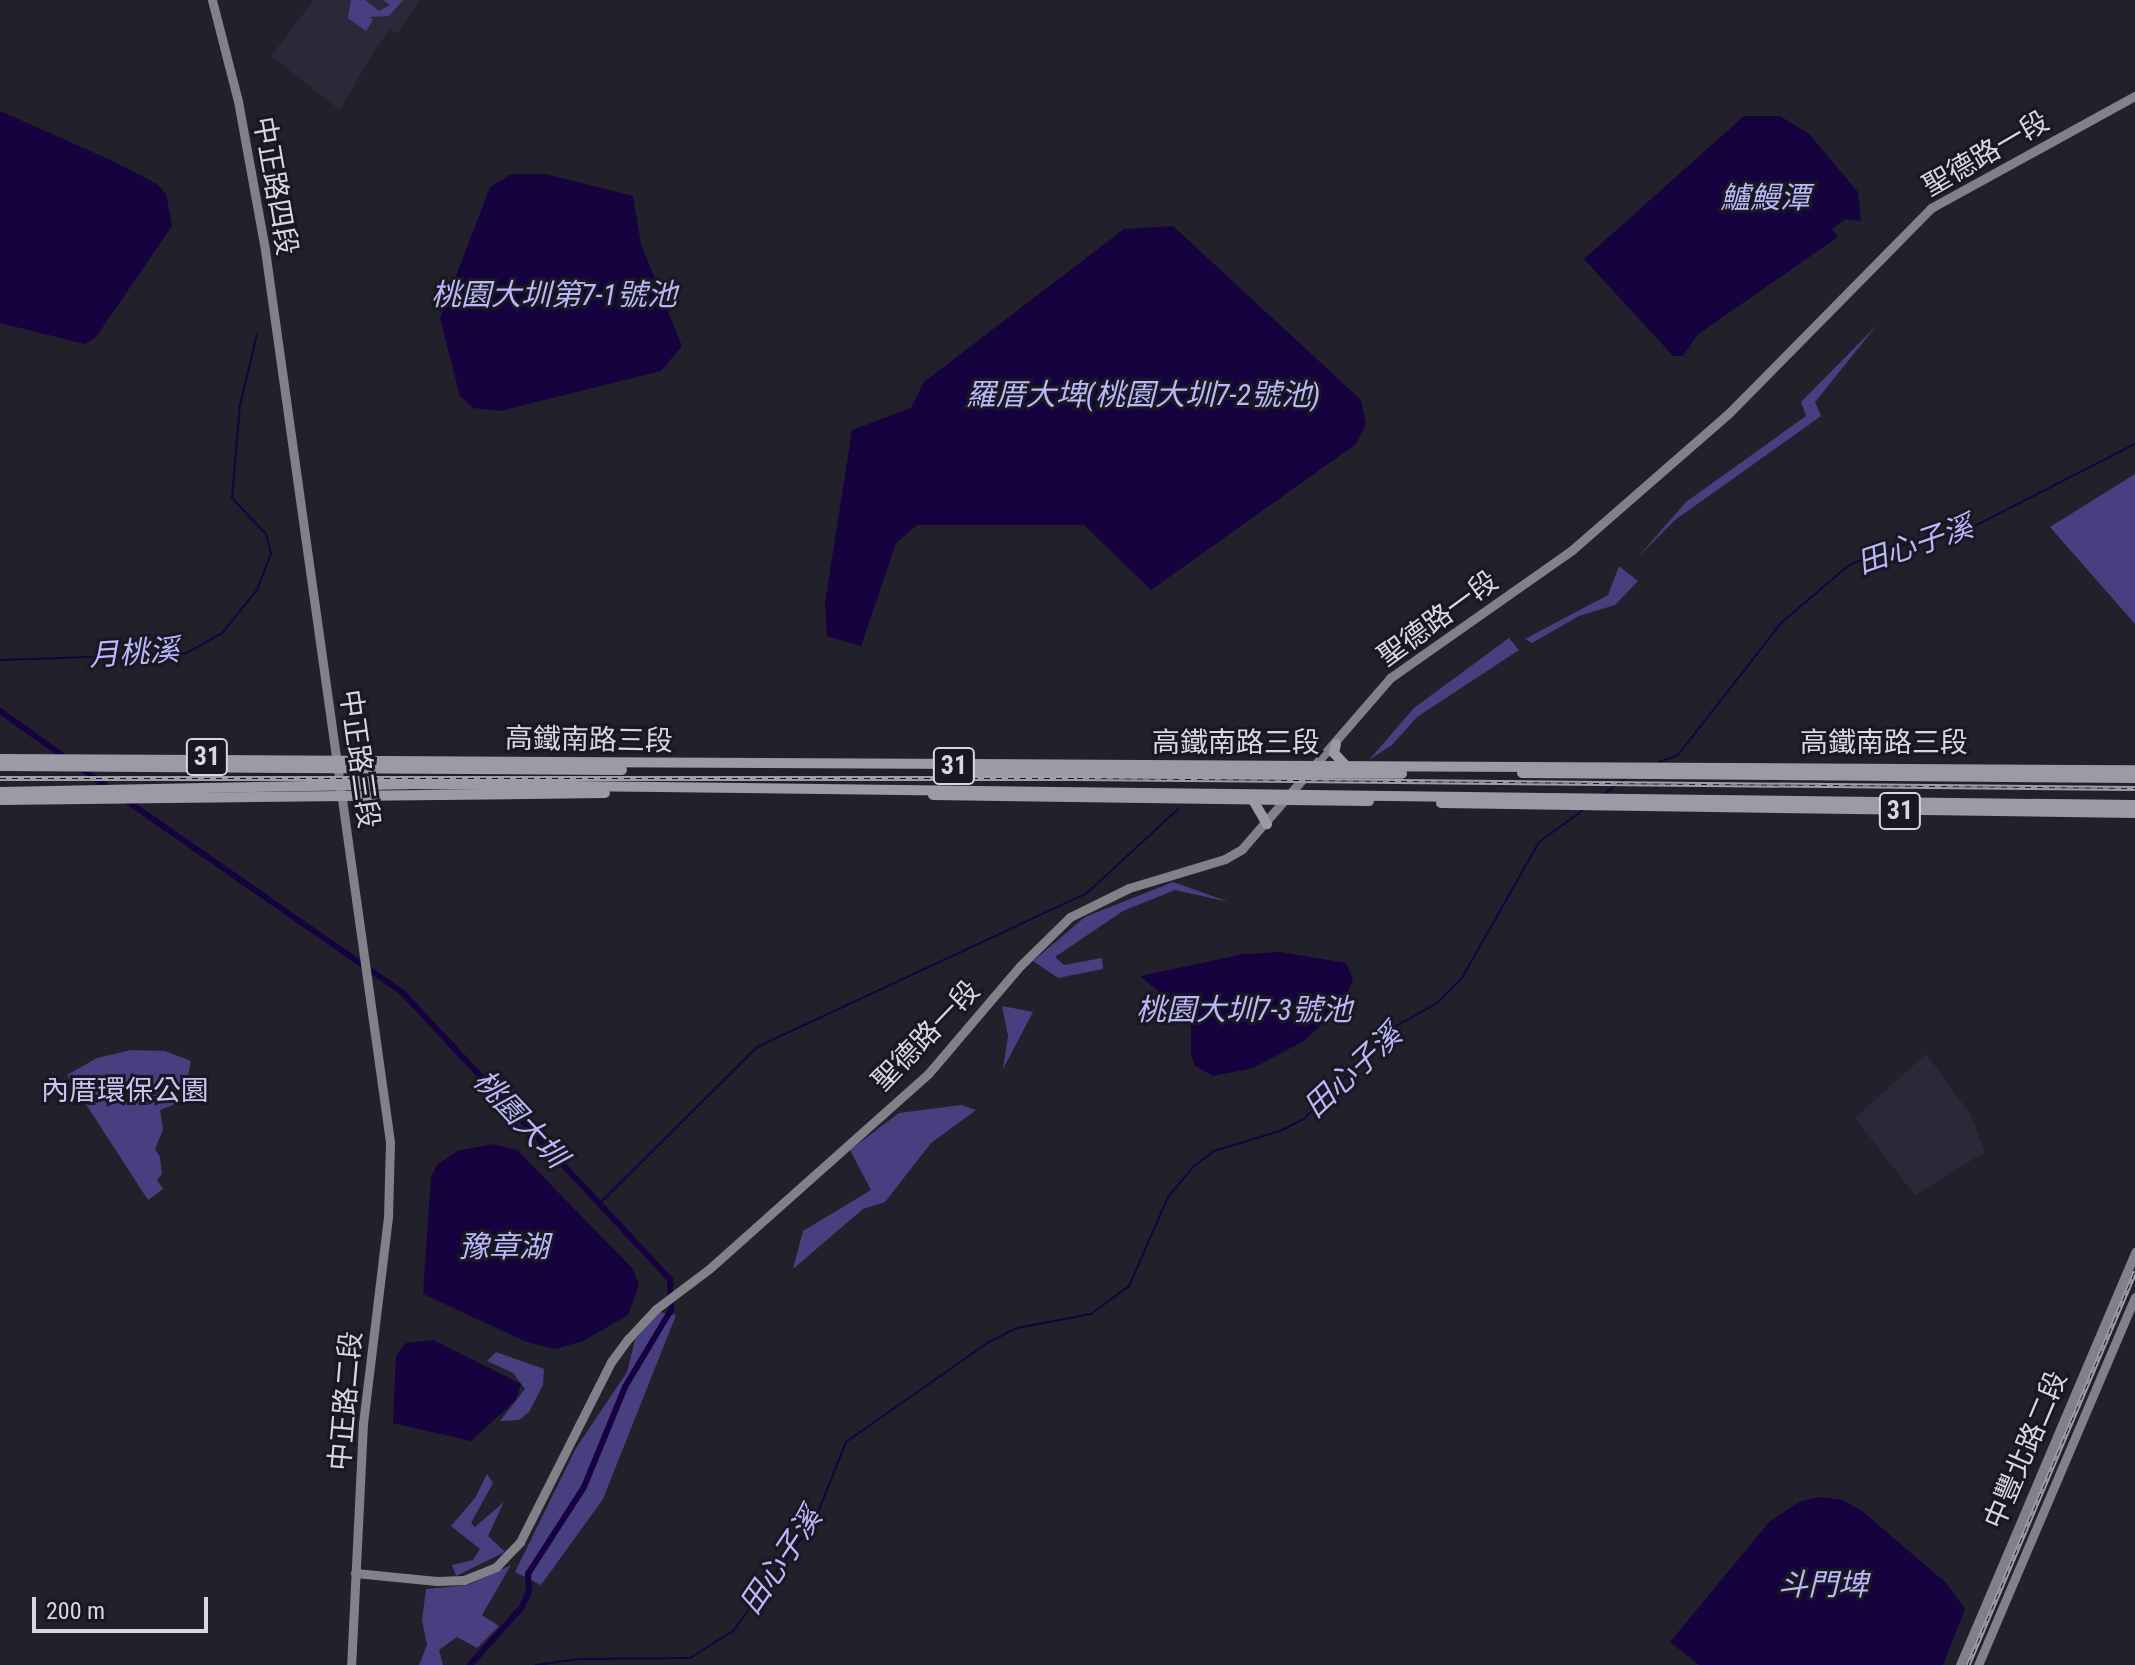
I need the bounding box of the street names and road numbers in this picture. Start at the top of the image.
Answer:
street label: 聖德路一段 [1917,104,2055,204]
street label: 中正路四段 [246,114,304,258]
street label: 聖德路一段 [1371,564,1505,674]
street label: 中正路三段 [333,687,385,831]
street label: 高鐵南路三段 [505,722,673,758]
street label: 高鐵南路三段 [1152,726,1320,760]
street label: 高鐵南路三段 [1800,726,1968,760]
road number: 31 [185,735,229,779]
road number: 31 [932,744,976,788]
road number: 31 [1878,789,1922,833]
street label: 聖德路一段 [865,974,987,1098]
street label: 中正路二段 [323,1330,369,1472]
street label: 中豐北路二段 [1978,1366,2074,1534]

